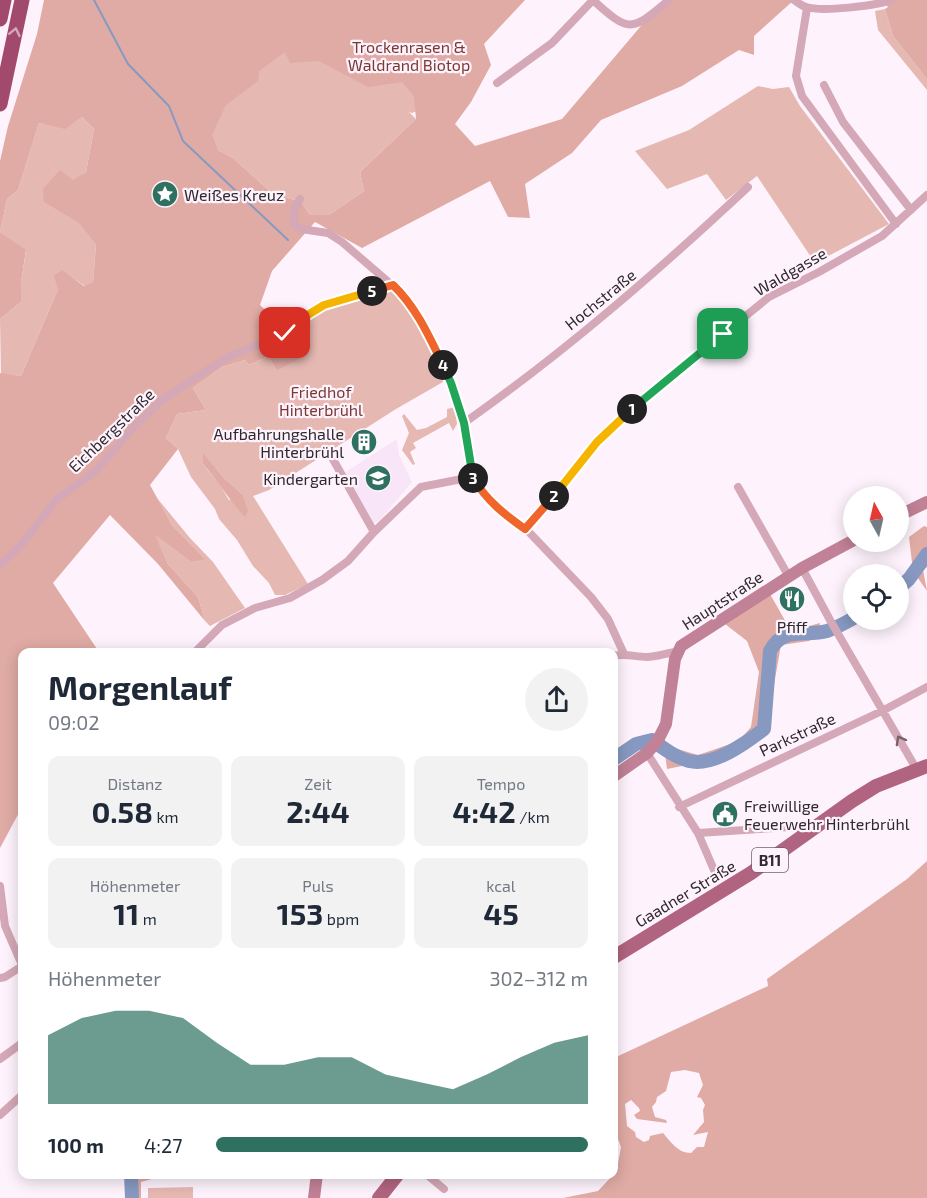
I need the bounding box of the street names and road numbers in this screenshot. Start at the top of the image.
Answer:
street label: Waldgasse [751,243,829,299]
street label: Hochstraße [561,265,639,333]
street label: Eichbergstraße [64,384,158,476]
street label: Hauptstraße [678,567,766,633]
street label: Parkstraße [756,708,838,760]
road number: B11 [752,848,788,872]
street label: Gaadner Straße [631,856,739,930]

